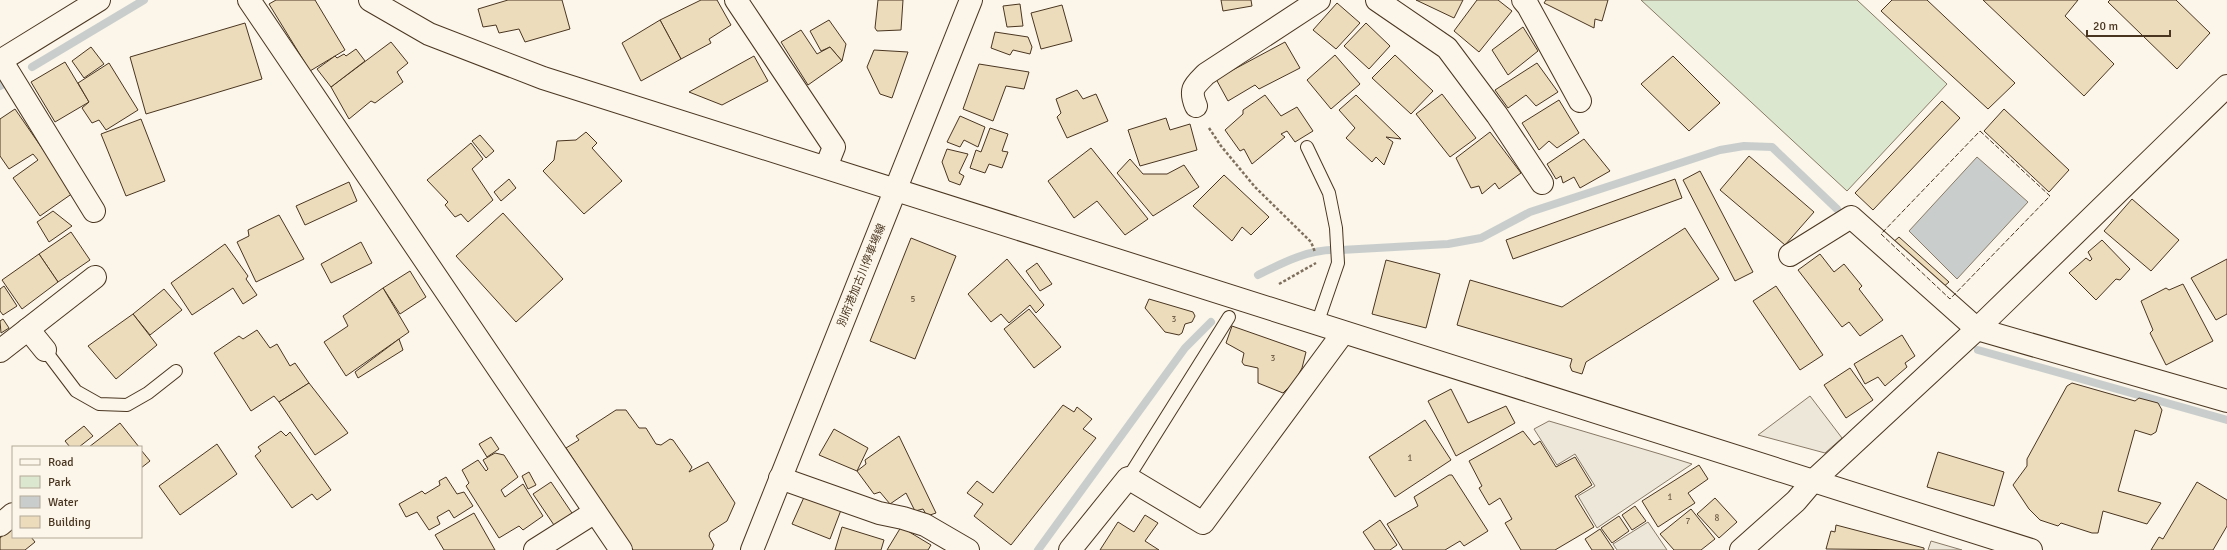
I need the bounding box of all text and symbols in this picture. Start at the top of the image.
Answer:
scale bar [2087,12,2170,38]
text: 20 m [2093,19,2118,34]
street label: 別府港加古川停車場線 [835,222,888,329]
house number: 5 [911,294,916,305]
house number: 3 [1172,314,1177,325]
house number: 3 [1271,353,1276,364]
legend [12,446,142,538]
house number: 1 [1408,453,1413,464]
text: Road [48,455,74,470]
text: Park [48,475,71,490]
house number: 1 [1668,492,1673,503]
text: Water [48,495,79,510]
house number: 8 [1715,513,1720,524]
text: Building [48,515,91,530]
house number: 7 [1686,516,1691,527]

